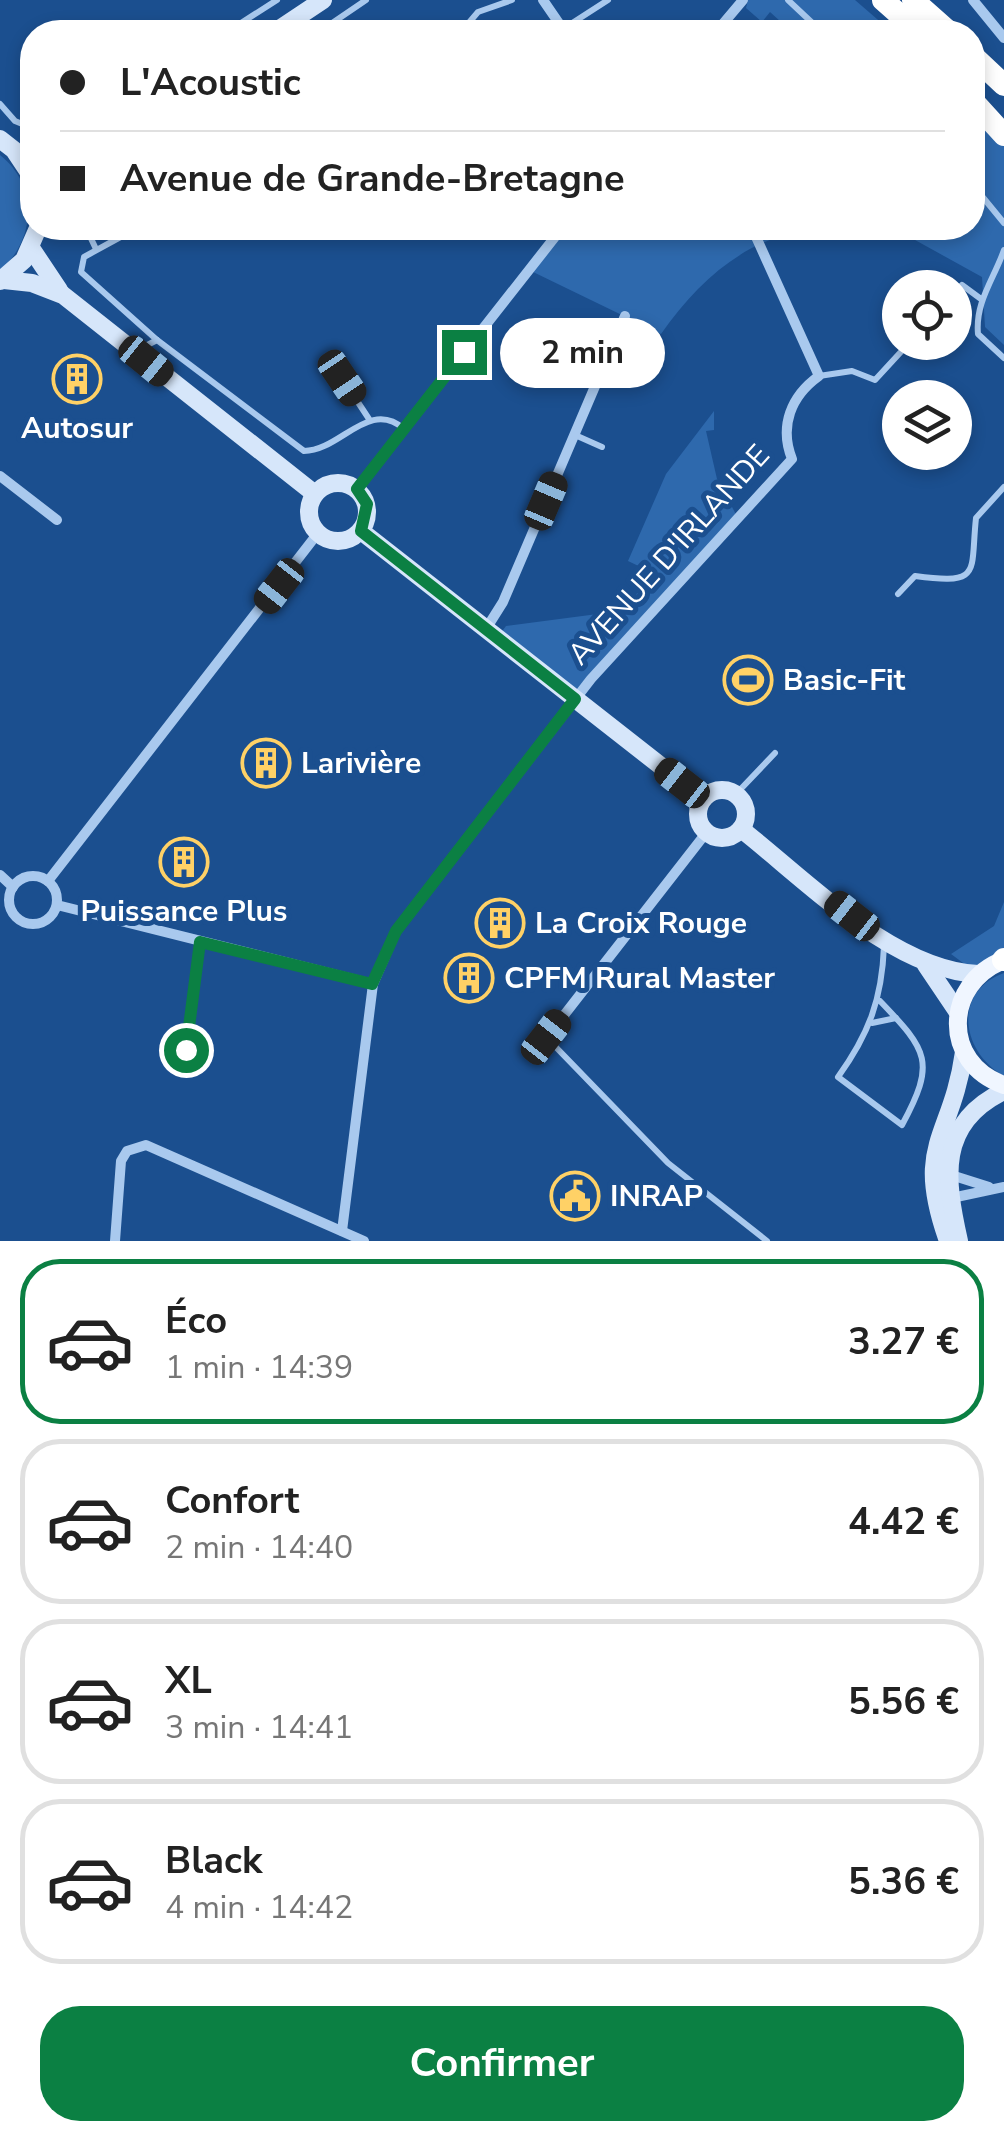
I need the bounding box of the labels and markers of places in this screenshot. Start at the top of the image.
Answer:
building icon: Autosur [51,353,103,405]
place label: Autosur [21,408,133,449]
sports icon: Basic-Fit [722,654,774,706]
place label: Basic-Fit [783,660,906,701]
building icon: Larivière [240,737,292,789]
place label: Larivière [301,743,421,784]
building icon: Puissance Plus [158,836,210,888]
place label: Puissance Plus [81,891,287,932]
building icon: La Croix Rouge [474,897,526,949]
place label: La Croix Rouge [535,903,747,944]
building icon: CPFM Rural Master [443,952,495,1004]
place label: CPFM Rural Master [504,958,775,999]
public building icon: INRAP [549,1170,601,1222]
place label: INRAP [610,1176,703,1217]

